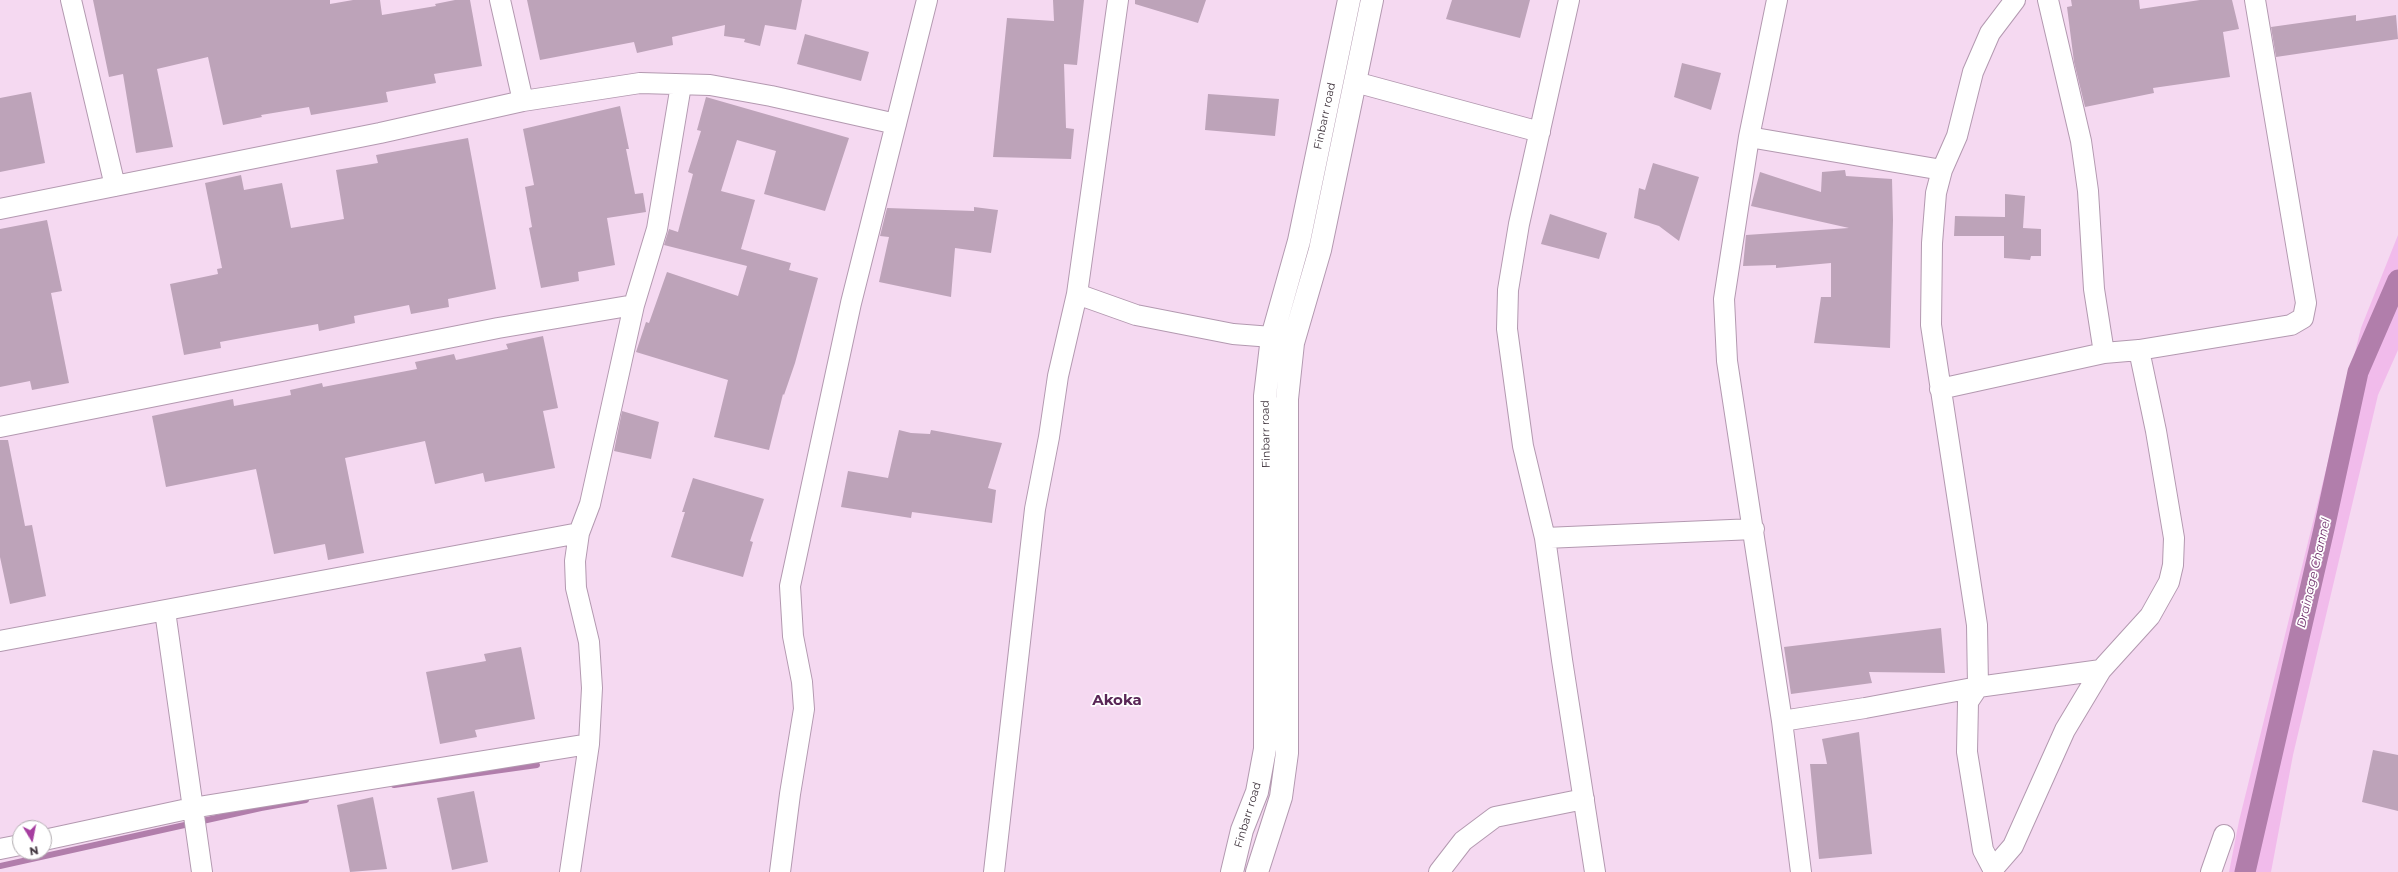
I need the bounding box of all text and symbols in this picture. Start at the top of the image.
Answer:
street label: Finbarr road [1311,81,1339,151]
street label: Finbarr road [1259,400,1273,468]
water label: Drainage Channel [2294,517,2334,629]
district label: Akoka [1092,692,1142,710]
street label: Finbarr road [1232,781,1264,849]
north arrow [12,820,52,860]
text: N [28,843,40,858]

